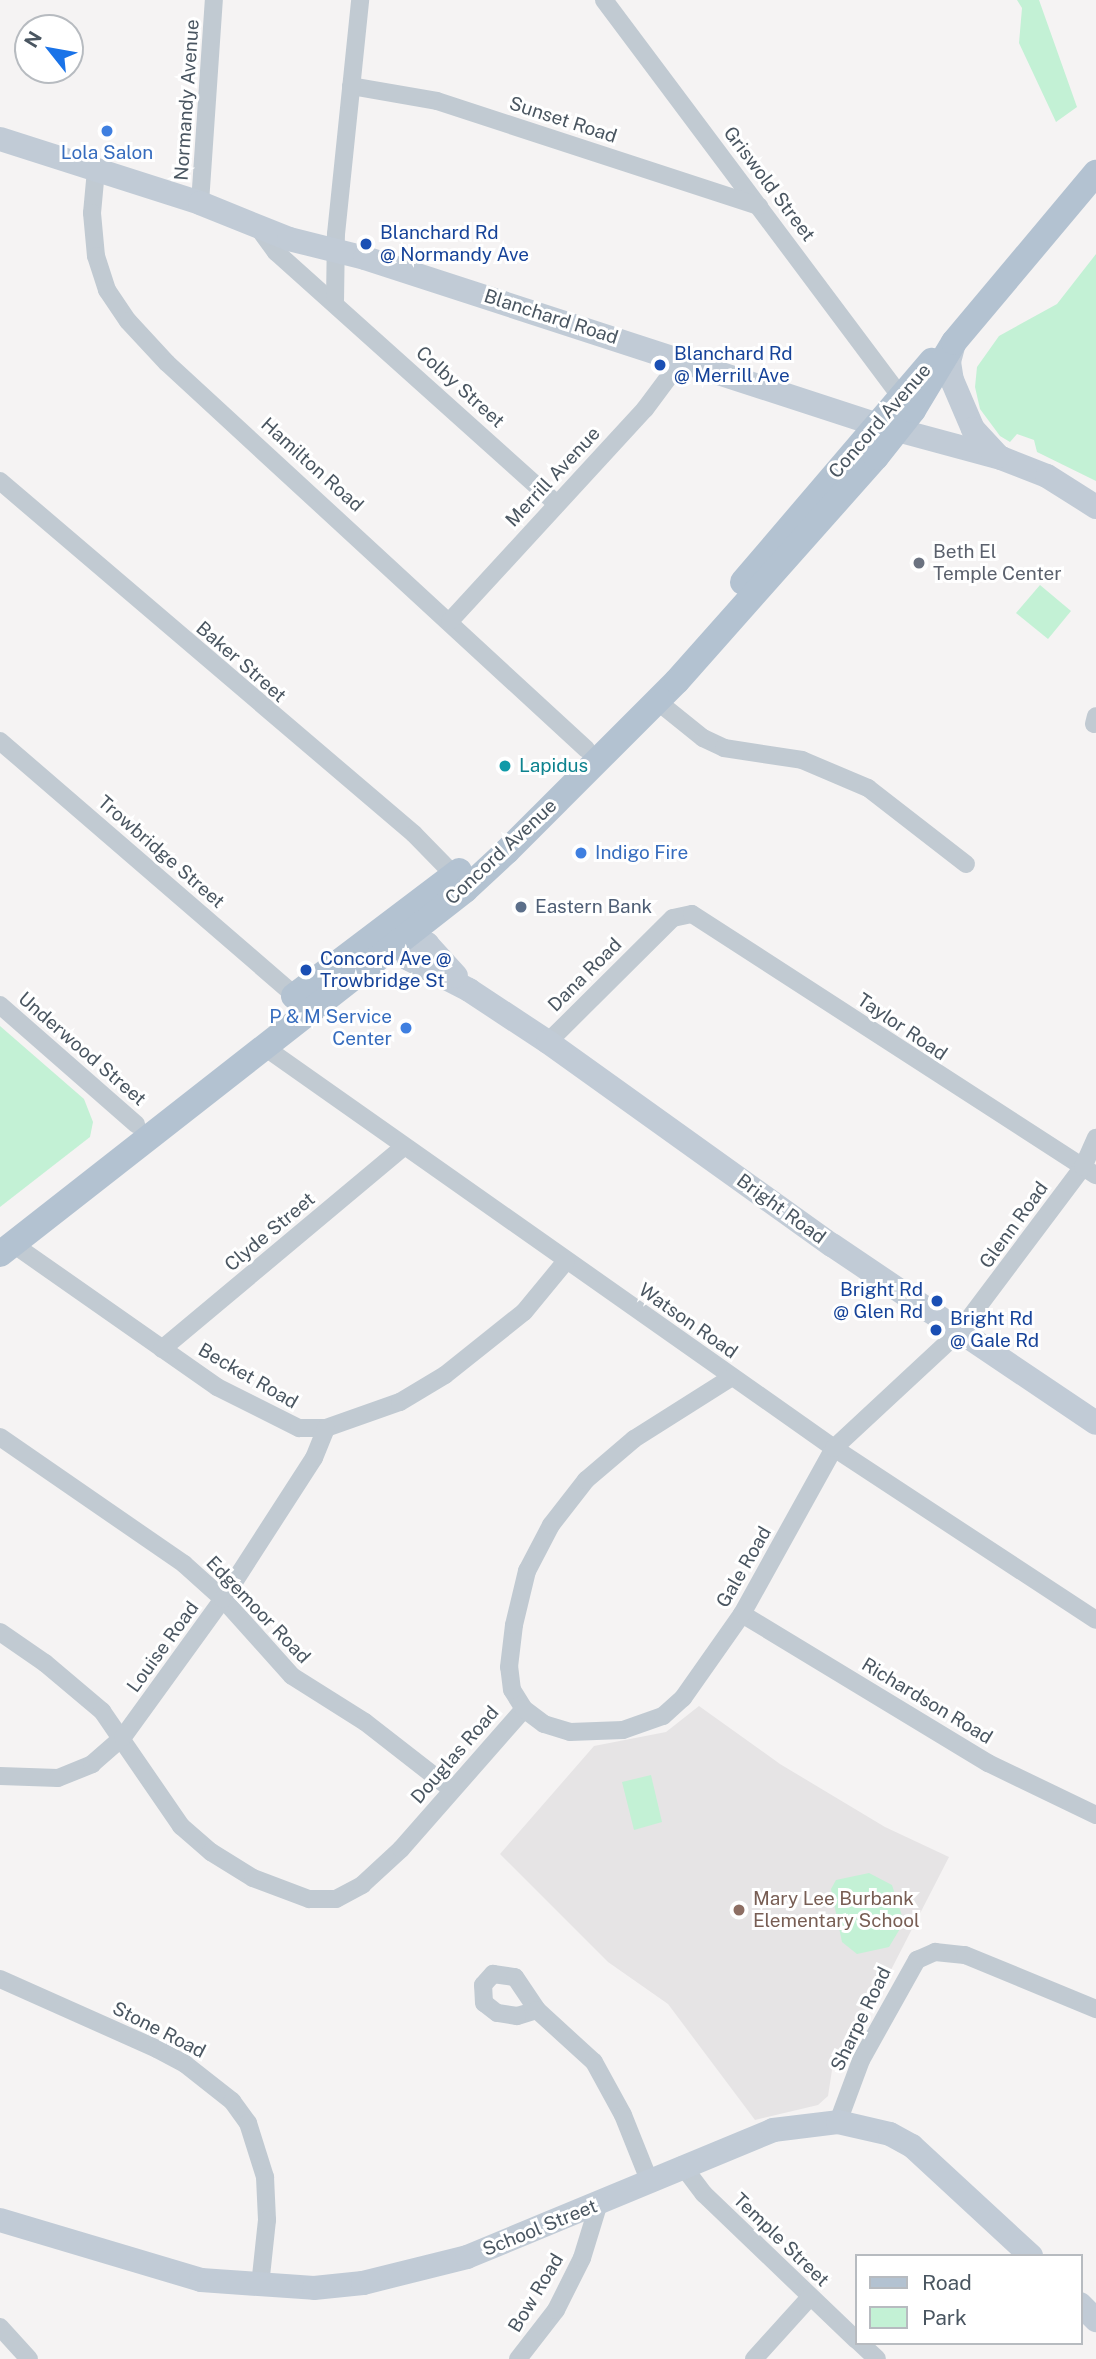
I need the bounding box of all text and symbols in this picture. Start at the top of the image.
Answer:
north arrow [14,14,84,84]
street label: Normandy Avenue [170,19,204,181]
text: N [19,27,46,51]
street label: Sunset Road [506,92,620,148]
street label: Griswold Street [718,122,820,246]
marker: Lola Salon [99,123,115,139]
place label: Lola Salon [61,142,153,164]
place label: Blanchard Rd @ Normandy Ave [380,222,529,266]
marker: Blanchard Rd @ Normandy Ave [358,236,374,252]
street label: Blanchard Road [481,285,621,349]
street label: Colby Street [411,341,509,433]
place label: Blanchard Rd @ Merrill Ave [674,343,793,387]
marker: Blanchard Rd @ Merrill Ave [652,357,668,373]
street label: Concord Avenue [824,359,936,483]
street label: Hamilton Road [256,413,368,517]
street label: Merrill Avenue [501,422,605,532]
place label: Beth El Temple Center [933,541,1062,585]
marker: Beth El Temple Center [911,555,927,571]
street label: Baker Street [191,617,291,707]
place label: Lapidus [519,755,588,777]
marker: Lapidus [497,758,513,774]
street label: Trowbridge Street [93,791,229,913]
street label: Concord Avenue [440,794,562,910]
place label: Indigo Fire [595,842,688,864]
marker: Indigo Fire [573,845,589,861]
place label: Eastern Bank [535,896,652,918]
marker: Eastern Bank [513,899,529,915]
street label: Dana Road [543,933,627,1017]
place label: Concord Ave @ Trowbridge St [320,948,452,992]
marker: Concord Ave @ Trowbridge St [298,962,314,978]
street label: Underwood Street [14,987,150,1111]
street label: Taylor Road [853,989,951,1065]
place label: P & M Service Center [269,1006,392,1050]
marker: P & M Service Center [398,1020,414,1036]
street label: Bright Road [732,1169,830,1249]
street label: Glenn Road [975,1177,1053,1273]
street label: Clyde Street [220,1188,320,1276]
street label: Watson Road [634,1278,742,1364]
place label: Bright Rd @ Glen Rd [833,1279,923,1323]
marker: Bright Rd @ Glen Rd [929,1293,945,1309]
place label: Bright Rd @ Gale Rd [950,1308,1039,1352]
marker: Bright Rd @ Gale Rd [928,1322,944,1338]
street label: Becket Road [194,1338,302,1414]
street label: Gale Road [712,1522,776,1612]
street label: Edgemoor Road [201,1552,315,1668]
street label: Louise Road [122,1597,204,1697]
street label: Richardson Road [857,1653,997,1749]
street label: Douglas Road [406,1701,504,1809]
place label: Mary Lee Burbank Elementary School [753,1888,920,1932]
marker: Mary Lee Burbank Elementary School [731,1902,747,1918]
street label: Sharpe Road [826,1963,896,2075]
street label: Stone Road [109,1997,209,2063]
street label: Temple Street [728,2189,834,2291]
street label: School Street [480,2195,600,2261]
street label: Bow Road [504,2249,568,2337]
legend [855,2254,1082,2345]
text: Road [922,2270,972,2295]
text: Park [922,2305,967,2330]

